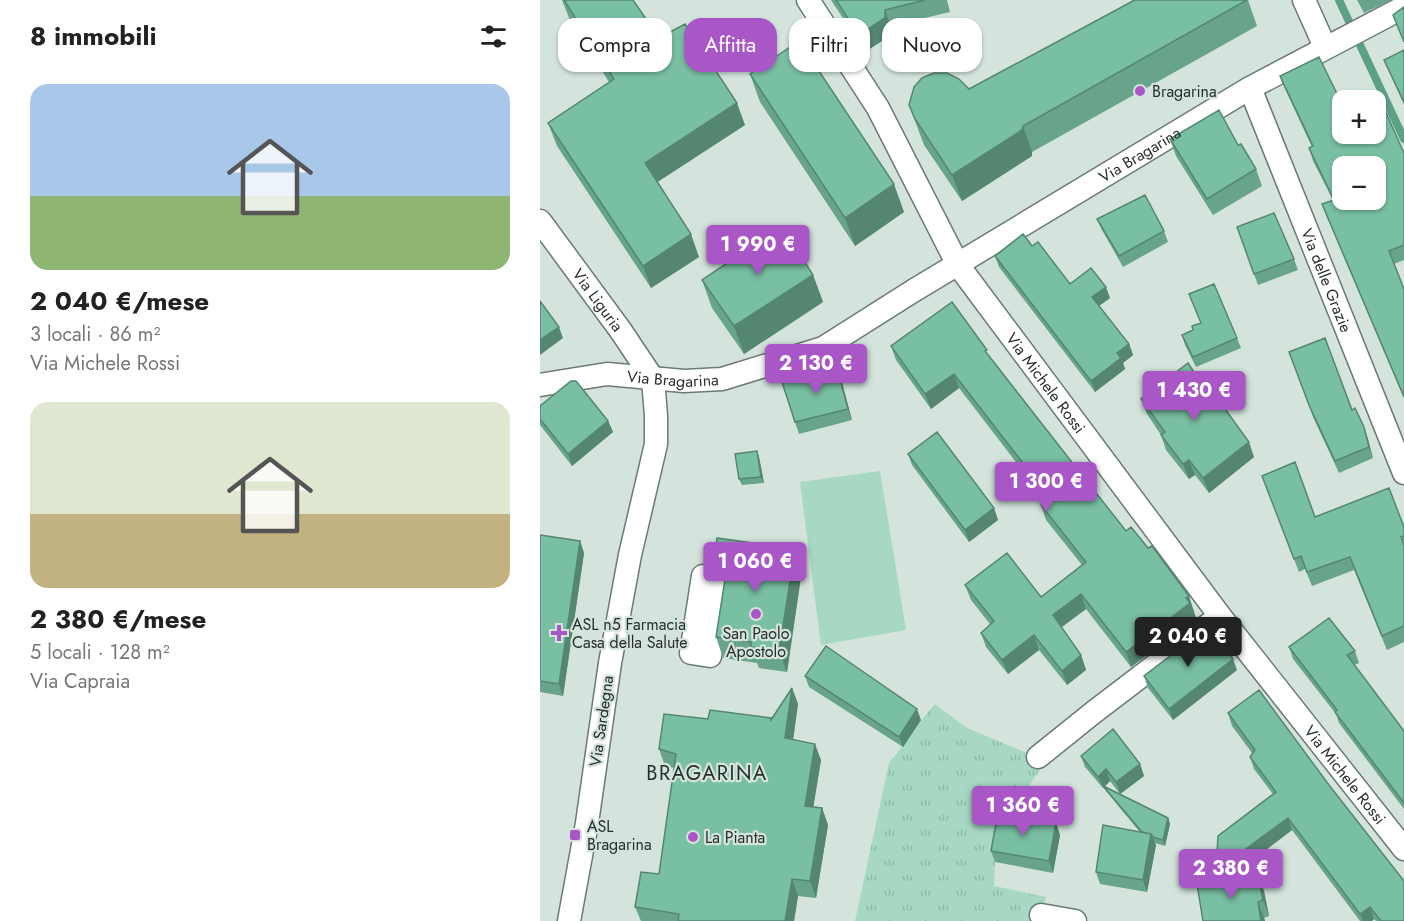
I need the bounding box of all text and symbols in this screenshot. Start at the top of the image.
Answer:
text: 8 immobili [30,17,157,55]
chip: Compra [558,18,672,72]
chip: Affitta [684,18,777,72]
chip: Filtri [789,18,870,72]
chip: Nuovo [882,18,982,72]
icon: filters [477,20,510,53]
place label: Bragarina [1152,80,1217,103]
marker: Bragarina [1133,84,1147,98]
map controls [1332,90,1386,210]
button: + [1332,90,1386,144]
street label: Via Bragarina [1095,121,1185,189]
icon: home [216,123,324,231]
button: − [1332,156,1386,210]
pin: 1 990 € [703,225,813,276]
street label: Via delle Grazie [1295,225,1358,336]
text: 1 990 € [720,230,796,259]
street label: Via Liguria [567,264,629,337]
text: 2 040 €/mese [30,282,209,320]
text: 3 locali · 86 m² [30,320,160,349]
street label: Via Michele Rossi [1000,328,1091,438]
pin: 2 130 € [761,344,871,395]
text: Via Michele Rossi [30,349,180,378]
text: 2 130 € [779,349,853,378]
street label: Via Bragarina [626,365,719,393]
pin: 1 430 € [1139,371,1249,422]
text: 1 430 € [1157,376,1231,405]
icon: home [216,441,324,549]
pin: 1 300 € [991,462,1101,513]
text: 1 300 € [1009,467,1083,496]
pin: 1 060 € [700,542,810,593]
text: 1 060 € [717,547,793,576]
text: 2 380 €/mese [30,600,206,638]
marker: San Paolo Apostolo [749,607,763,621]
place label: ASL n5 Farmacia Casa della Salute [572,613,687,654]
pin: 2 040 € [1133,617,1243,668]
place label: San Paolo Apostolo [723,622,790,663]
text: 2 040 € [1149,622,1227,651]
marker: ASL n5 Farmacia Casa della Salute [550,624,568,642]
text: 5 locali · 128 m² [30,638,170,667]
text: Via Capraia [30,667,130,696]
street label: Via Sardegna [584,674,619,768]
street label: Via Michele Rossi [1299,721,1391,829]
district label: BRAGARINA [646,759,768,788]
pin: 1 360 € [968,786,1078,837]
text: 1 360 € [986,791,1060,820]
place label: ASL Bragarina [587,815,652,856]
place label: La Pianta [705,826,765,849]
marker: ASL Bragarina [568,828,582,842]
marker: La Pianta [686,830,700,844]
pin: 2 380 € [1176,849,1286,900]
text: 2 380 € [1193,854,1269,883]

